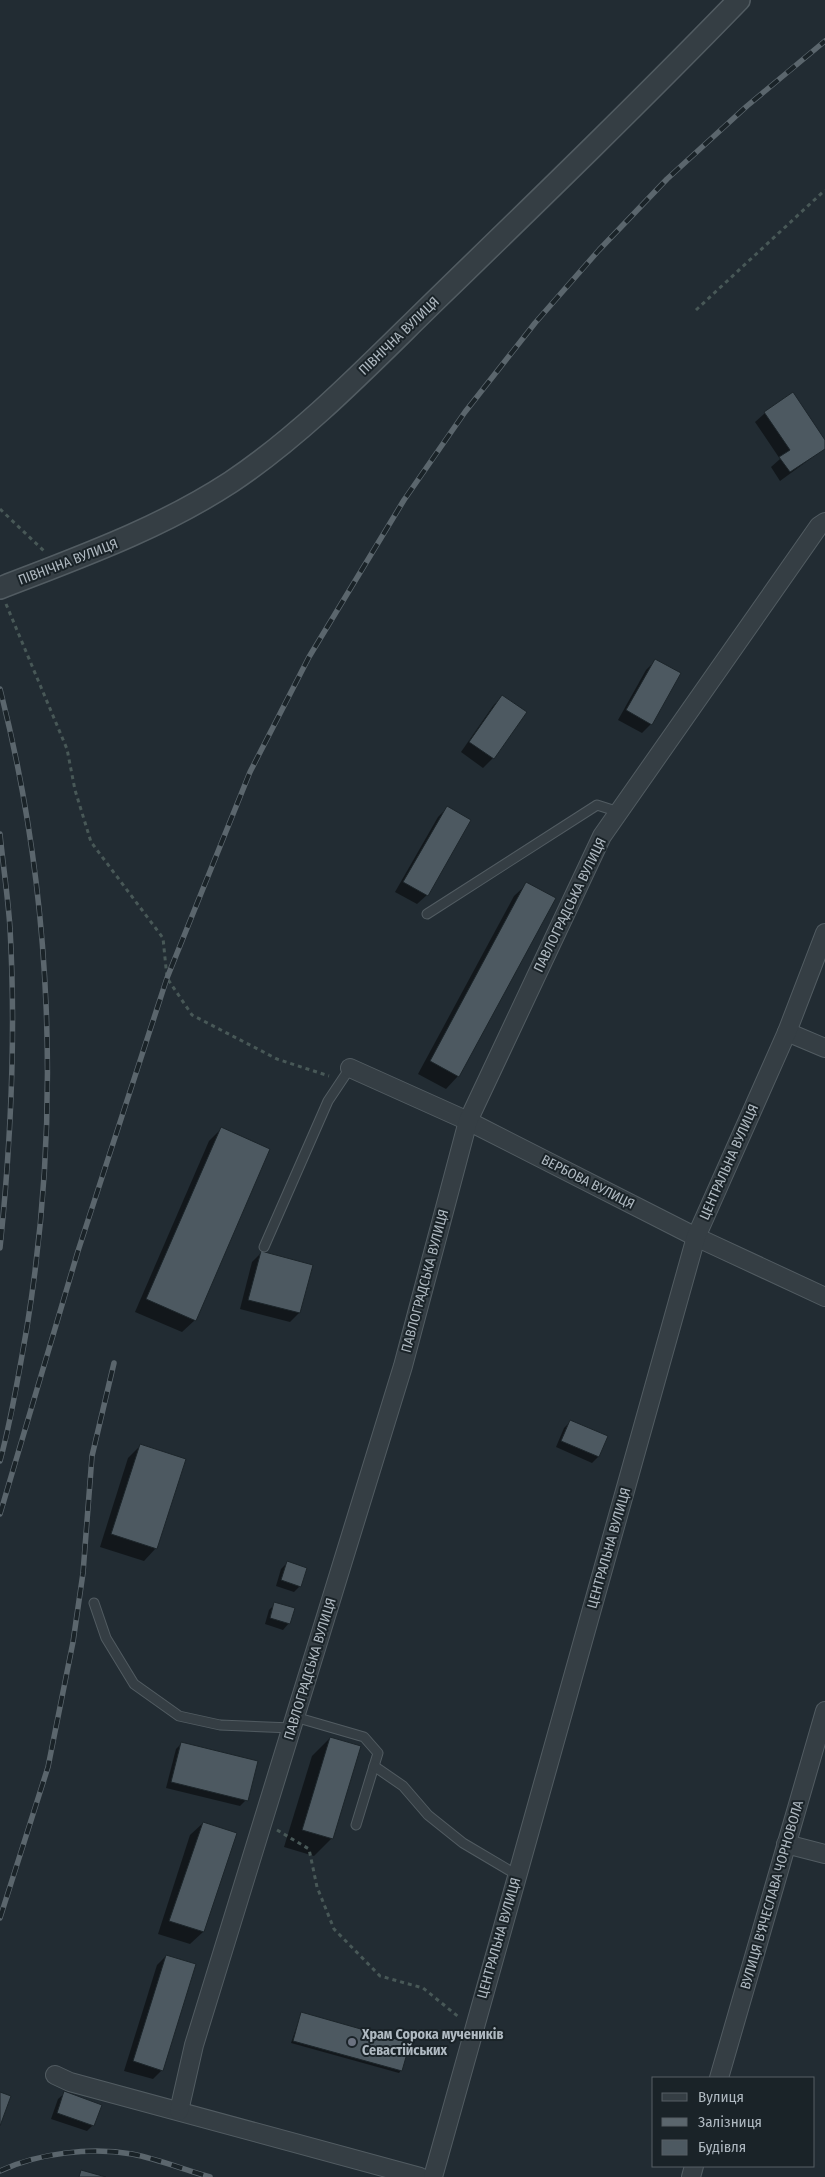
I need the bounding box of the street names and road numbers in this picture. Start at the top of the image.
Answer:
street label: ПІВНІЧНА ВУЛИЦЯ [355,293,443,379]
street label: ПІВНІЧНА ВУЛИЦЯ [16,535,120,589]
street label: ПАВЛОГРАДСЬКА ВУЛИЦЯ [530,835,610,975]
street label: ЦЕНТРАЛЬНА ВУЛИЦЯ [696,1101,762,1223]
street label: ВЕРБОВА ВУЛИЦЯ [538,1151,638,1213]
street label: ПАВЛОГРАДСЬКА ВУЛИЦЯ [398,1207,452,1355]
street label: ЦЕНТРАЛЬНА ВУЛИЦЯ [584,1486,634,1610]
street label: ПАВЛОГРАДСЬКА ВУЛИЦЯ [280,1596,340,1742]
street label: ВУЛИЦЯ В'ЯЧЕСЛАВА ЧОРНОВОЛА [737,1798,807,1991]
street label: ЦЕНТРАЛЬНА ВУЛИЦЯ [474,1876,524,2000]

